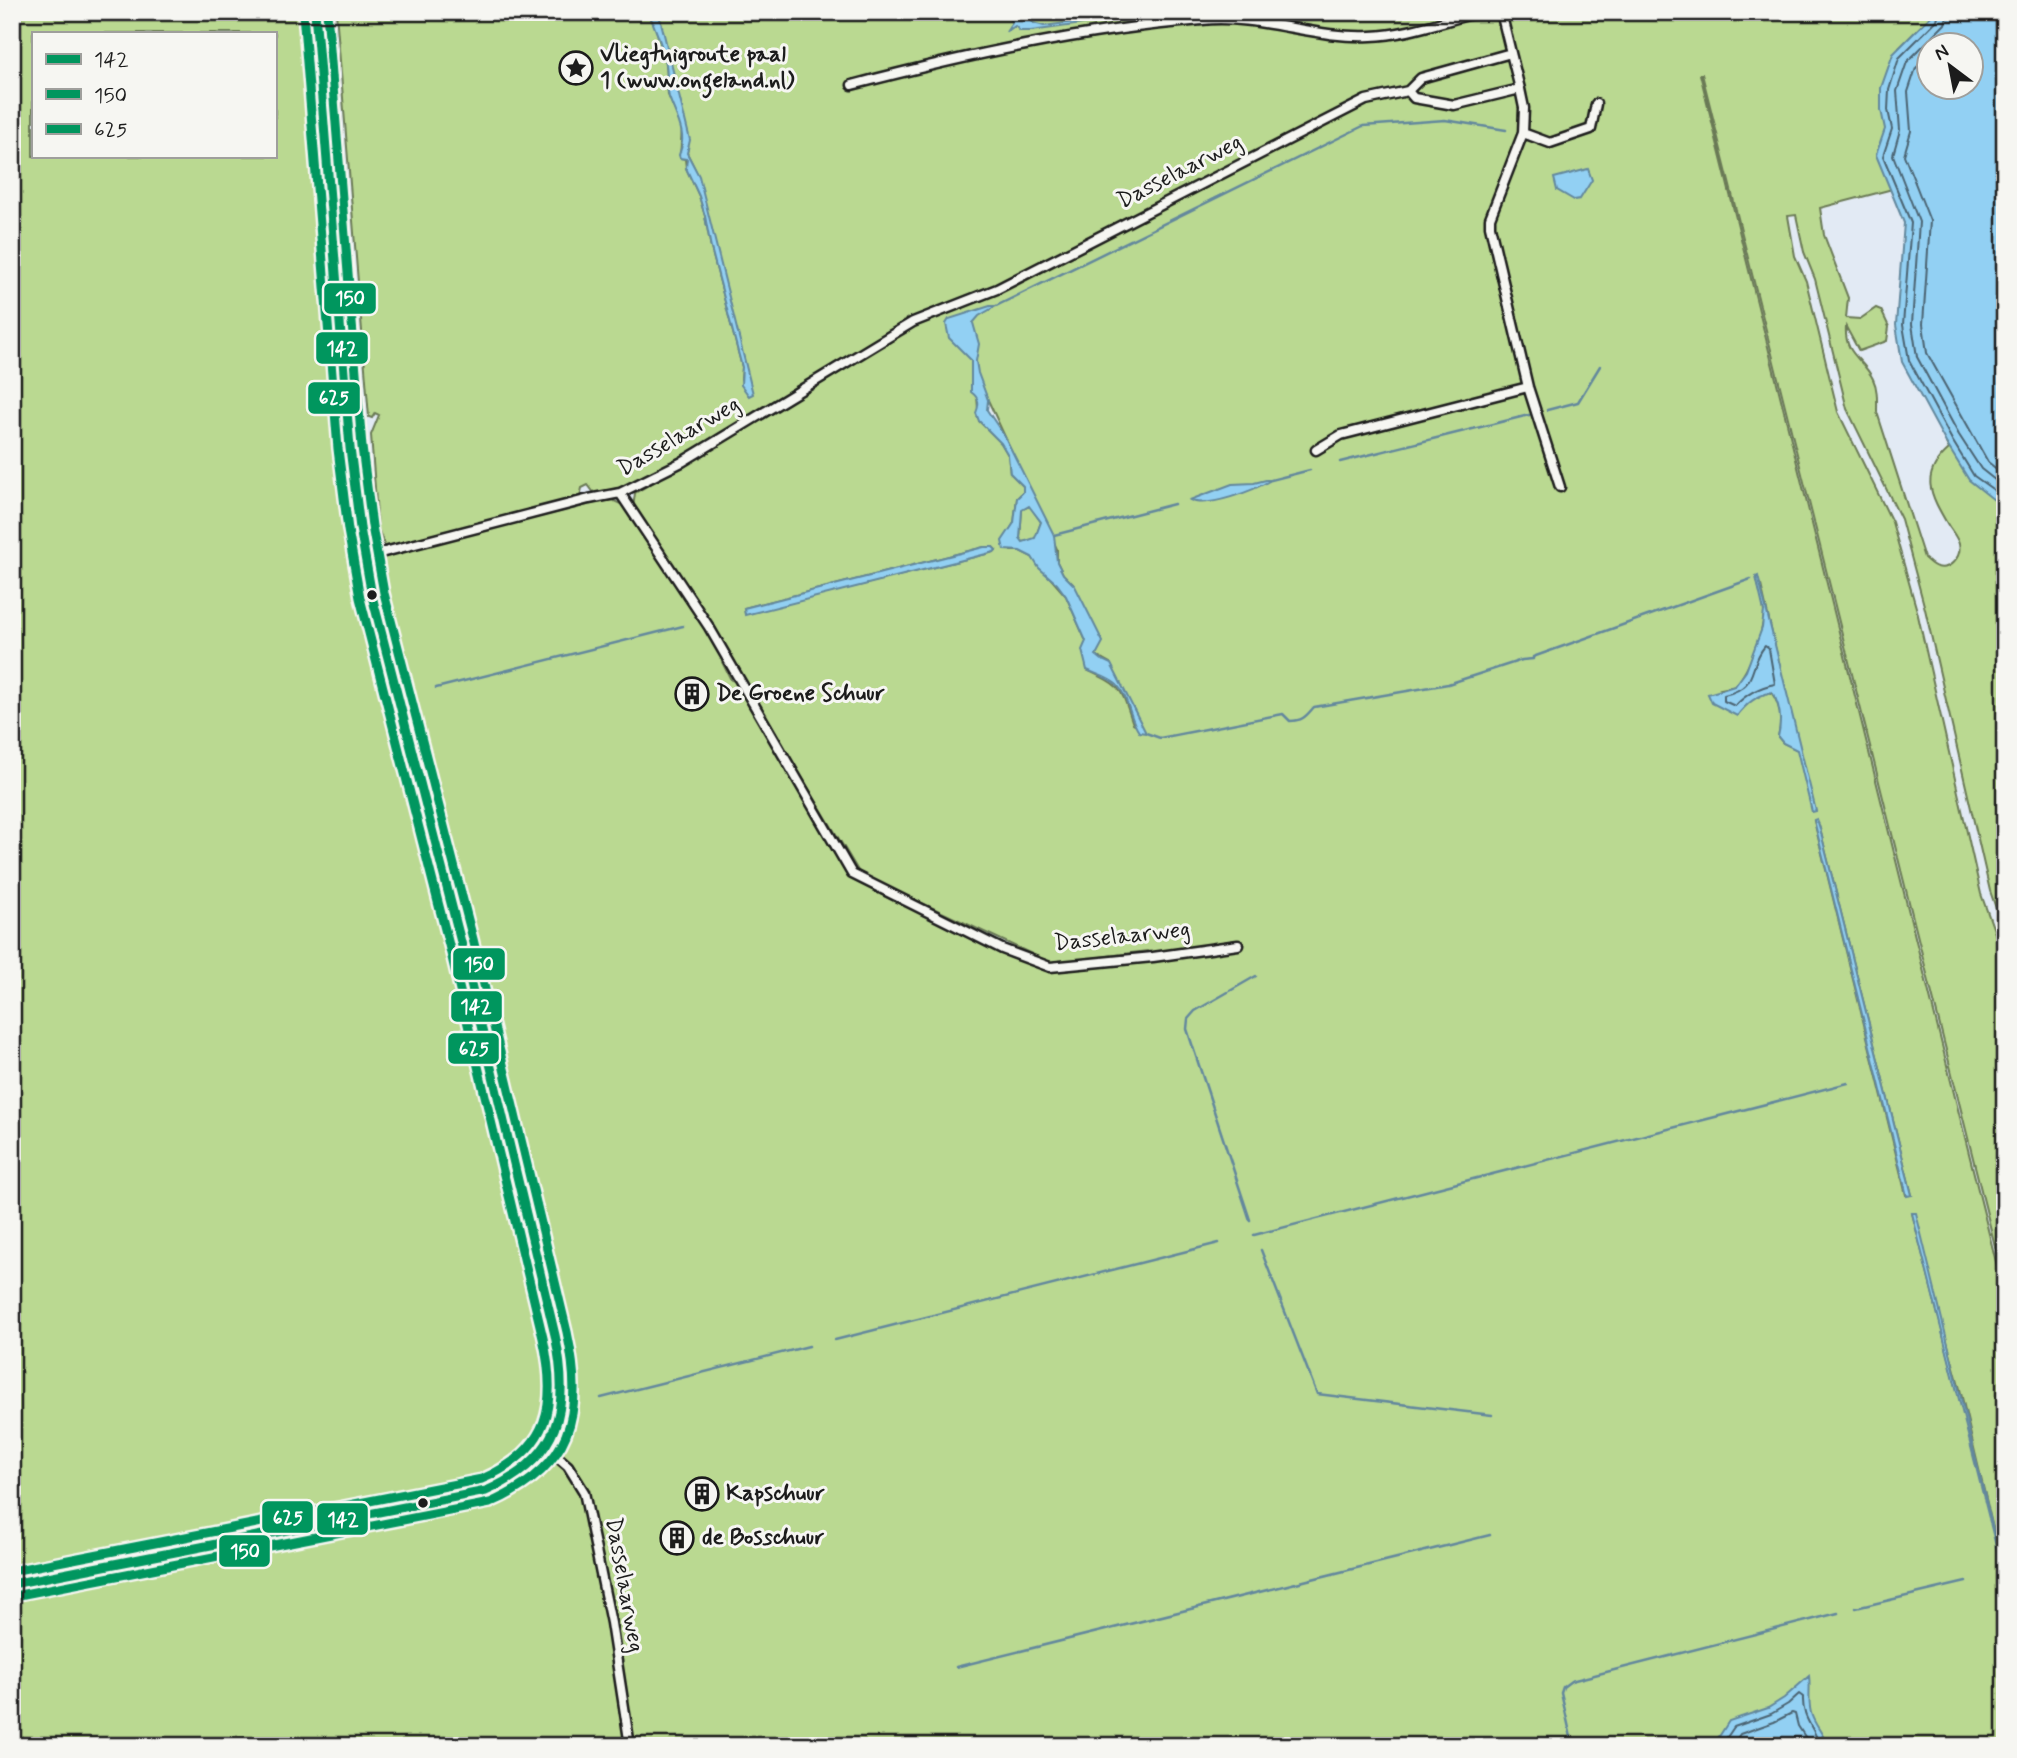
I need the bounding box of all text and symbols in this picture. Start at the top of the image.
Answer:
legend [32,32,276,158]
north arrow [1916,32,1986,102]
text: N [1930,39,1954,67]
place label: Vliegtuigroute paal 1 (www.ongeland.nl) [600,40,795,99]
text: 142 [94,46,129,74]
place icon: Vliegtuigroute paal 1 (www.ongeland.nl) [557,49,595,87]
text: 150 [94,82,127,110]
text: 625 [94,116,128,144]
street label: Dasselaarweg [1112,128,1248,216]
line badge: 150 [323,282,377,315]
text: 150 [335,287,365,312]
line badge: 142 [315,331,369,365]
text: 142 [326,337,358,362]
line badge: 625 [307,381,361,415]
text: 625 [319,386,350,411]
street label: Dasselaarweg [612,390,746,484]
unlabelled marker [365,588,379,602]
building icon: De Groene Schuur [673,675,711,713]
place label: De Groene Schuur [716,679,885,709]
street label: Dasselaarweg [1052,915,1192,959]
line badge: 150 [452,947,506,981]
text: 150 [464,953,494,978]
line badge: 142 [450,990,503,1023]
text: 142 [460,995,492,1020]
line badge: 625 [447,1032,500,1065]
text: 625 [459,1037,490,1062]
building icon: Kapschuur [683,1475,721,1513]
place label: Kapschuur [726,1479,825,1509]
unlabelled marker [416,1496,430,1510]
line badge: 625 [261,1500,314,1534]
line badge: 142 [316,1502,369,1536]
text: 625 [273,1506,304,1531]
text: 142 [327,1508,359,1533]
street label: Dasselaarweg [597,1515,651,1655]
building icon: de Bosschuur [658,1519,696,1557]
place label: de Bosschuur [702,1523,825,1553]
line badge: 150 [218,1534,271,1568]
text: 150 [230,1540,260,1565]

